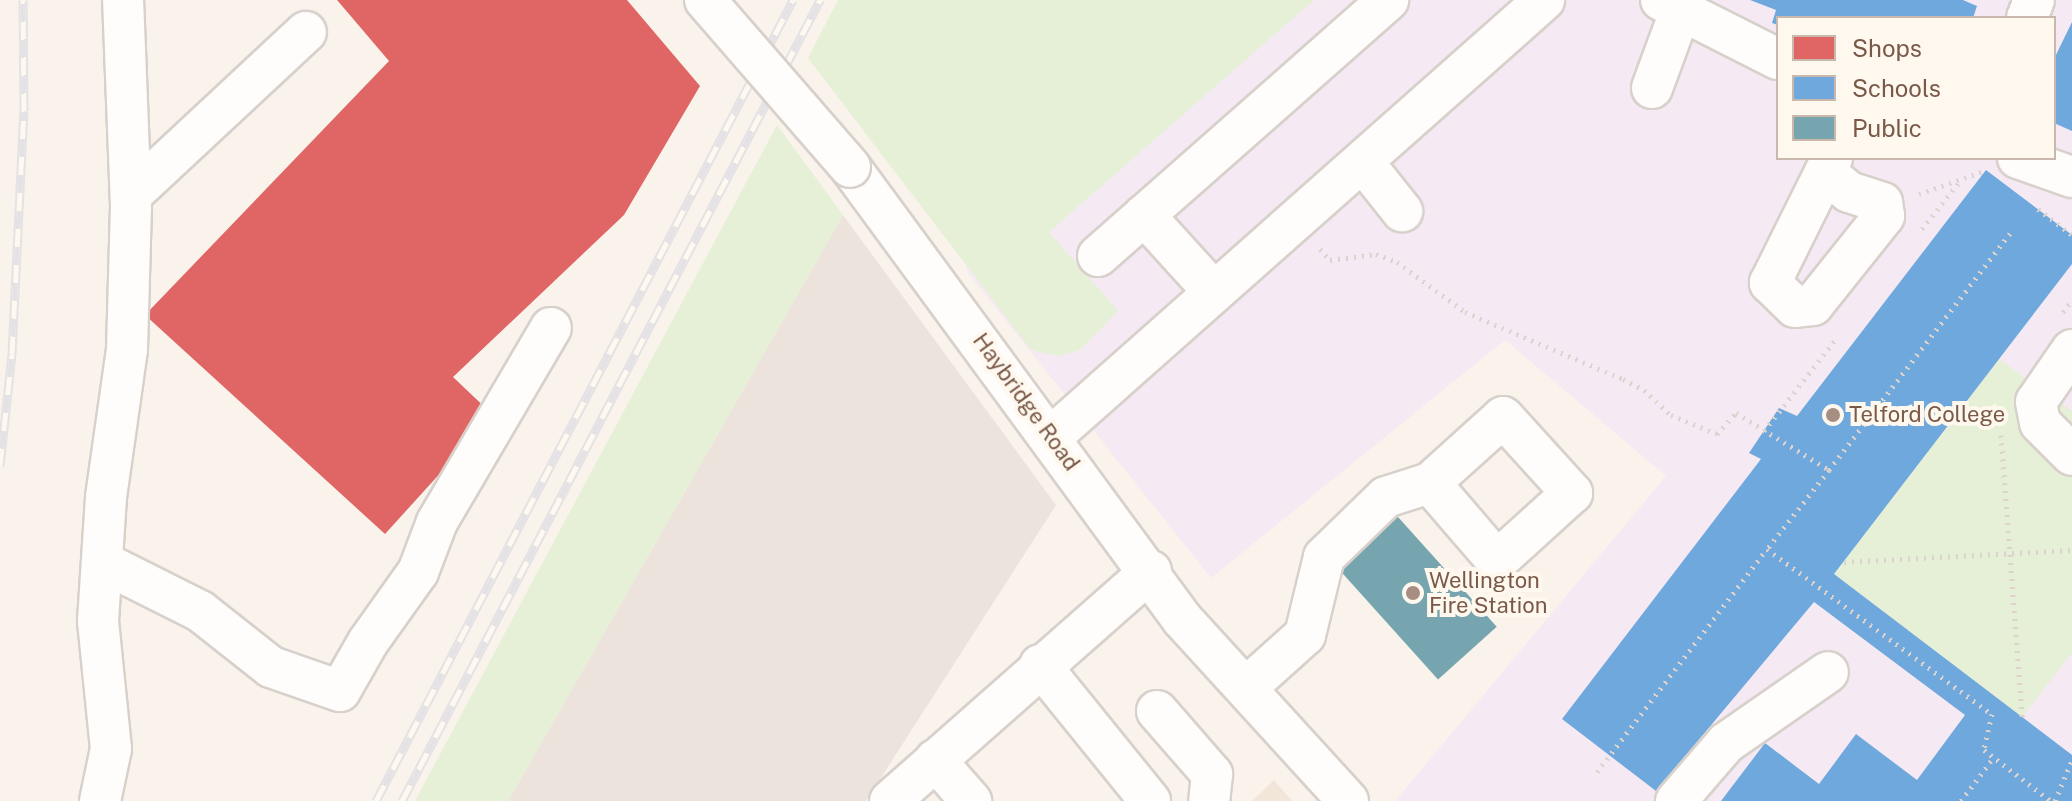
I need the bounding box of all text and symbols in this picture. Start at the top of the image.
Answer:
legend [1776,16,2056,160]
text: Shops [1852,34,1922,62]
text: Schools [1852,74,1941,102]
text: Public [1852,114,1922,142]
street label: Haybridge Road [967,328,1085,476]
place label: Telford College [1849,402,2005,428]
marker: Telford College [1824,406,1842,424]
place label: Wellington Fire Station [1429,567,1548,618]
marker: Wellington Fire Station [1404,584,1422,602]

